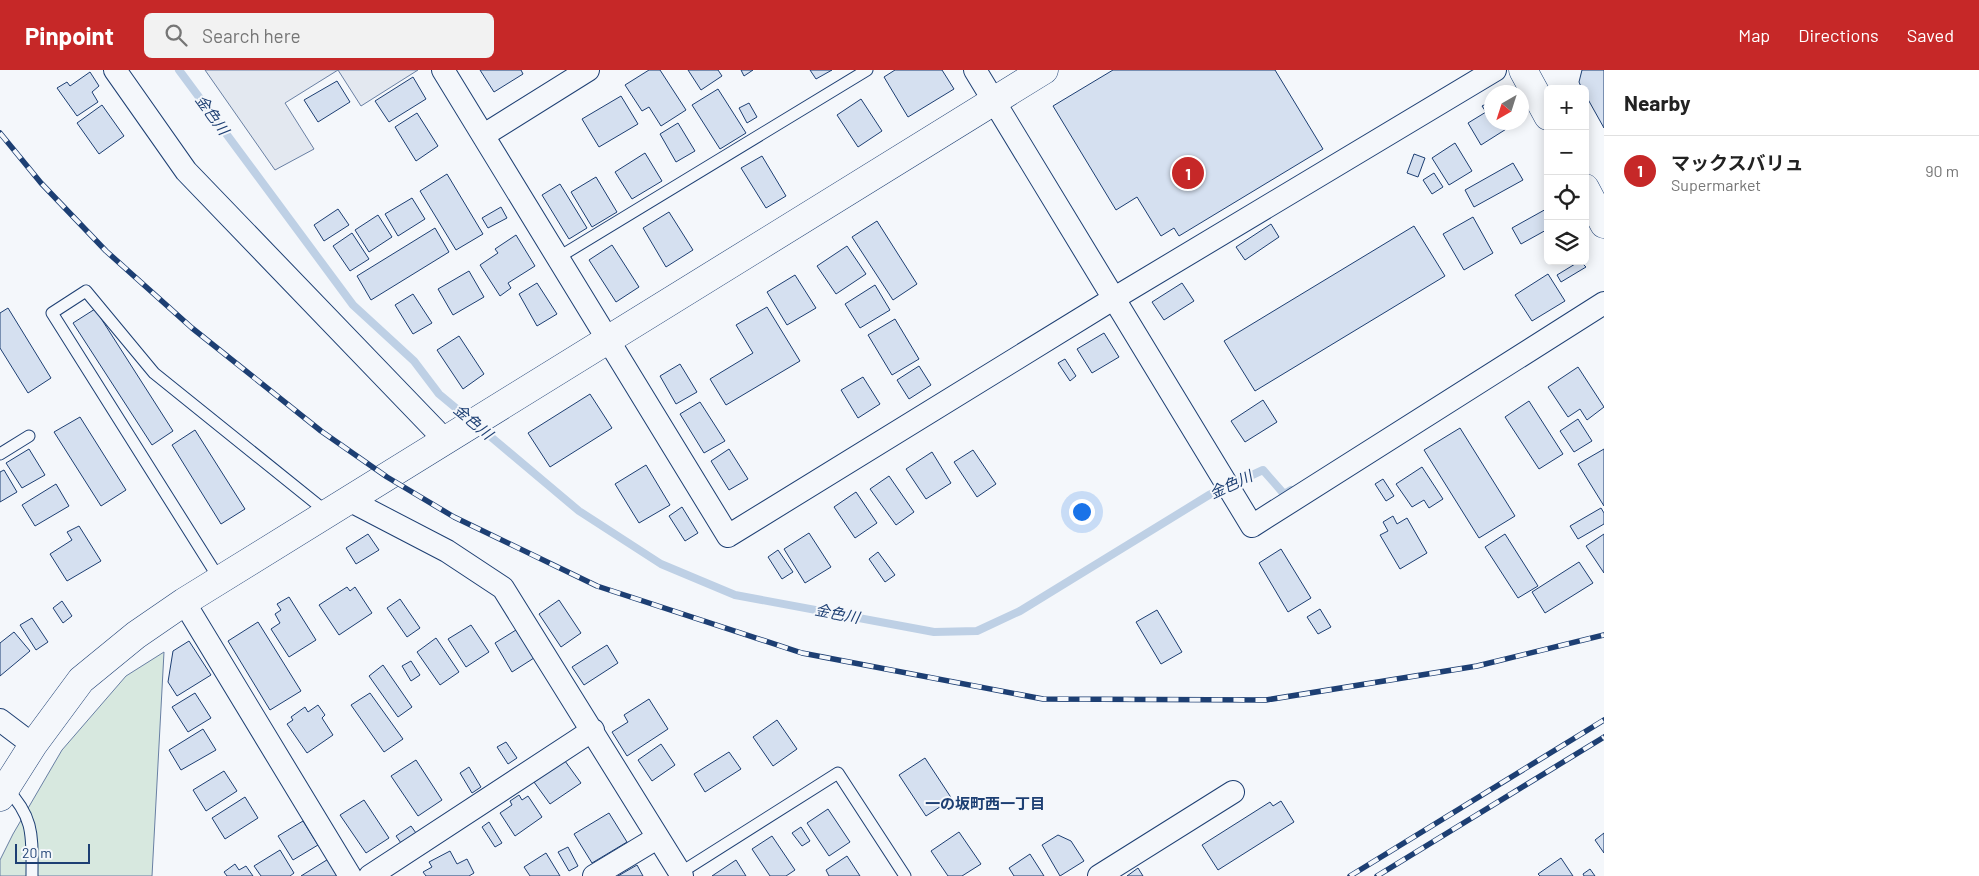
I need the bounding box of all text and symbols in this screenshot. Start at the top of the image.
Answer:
search box [144,13,494,58]
text: Pinpoint [25,21,114,50]
icon: search [162,21,190,49]
text: Search here [202,24,301,47]
text: Map [1738,24,1770,46]
text: Directions [1798,24,1879,46]
text: Saved [1907,24,1954,46]
north arrow [1484,85,1529,130]
map controls [1544,85,1589,265]
button: + [1544,85,1589,130]
text: Nearby [1624,90,1690,115]
water label: 金色川 [192,91,234,140]
button: − [1544,130,1589,175]
text: マックスバリュ [1671,151,1803,174]
pin: 1 [1172,154,1204,192]
text: 1 [1637,161,1643,180]
text: 90 m [1925,161,1959,180]
button: locate [1544,175,1589,220]
text: Supermarket [1671,175,1761,194]
button: layers [1544,220,1589,265]
water label: 金色川 [451,400,498,444]
water label: 金色川 [1206,466,1257,502]
your location [1069,499,1095,525]
water label: 金色川 [813,600,863,627]
district label: 一の坂町西一丁目 [925,794,1045,812]
scale bar [15,841,90,864]
text: 20 m [22,844,52,861]

